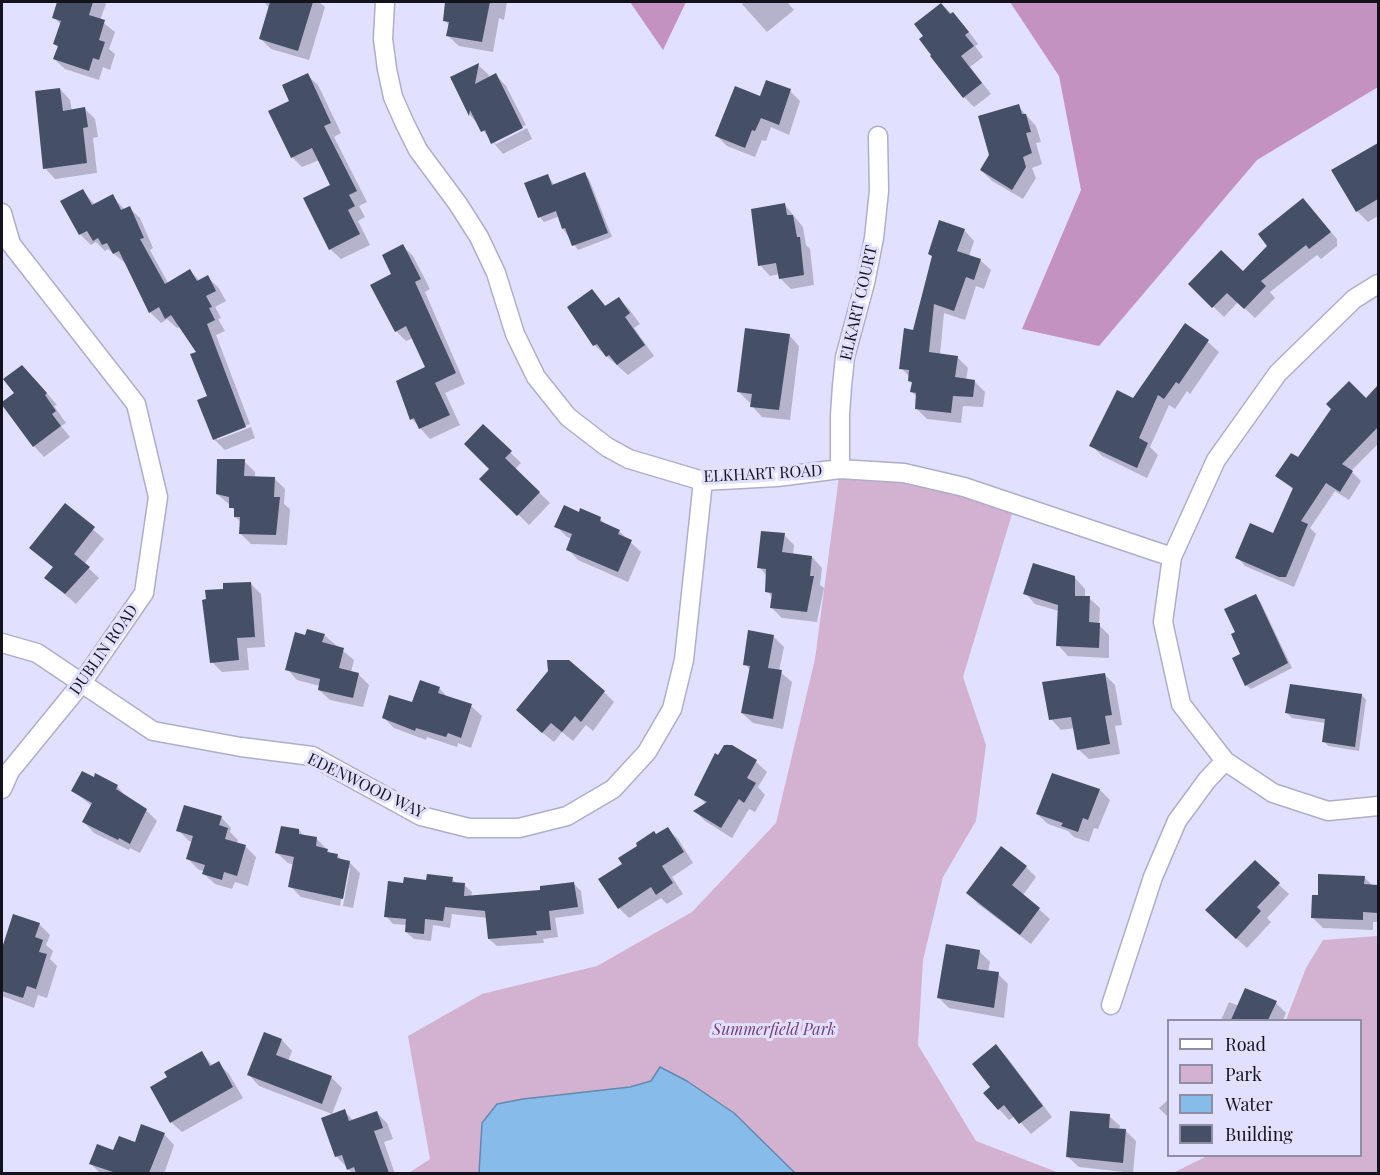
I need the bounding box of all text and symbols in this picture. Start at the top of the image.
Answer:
street label: ELKART COURT [836,244,882,362]
street label: ELKHART ROAD [703,461,823,487]
street label: DUBLIN ROAD [66,601,142,699]
street label: EDENWOOD WAY [304,749,428,823]
legend [1167,1019,1362,1157]
park label: Summerfield Park [712,1020,836,1040]
text: Road [1225,1032,1266,1056]
text: Park [1225,1062,1262,1086]
text: Water [1225,1092,1273,1116]
text: Building [1225,1122,1293,1146]

